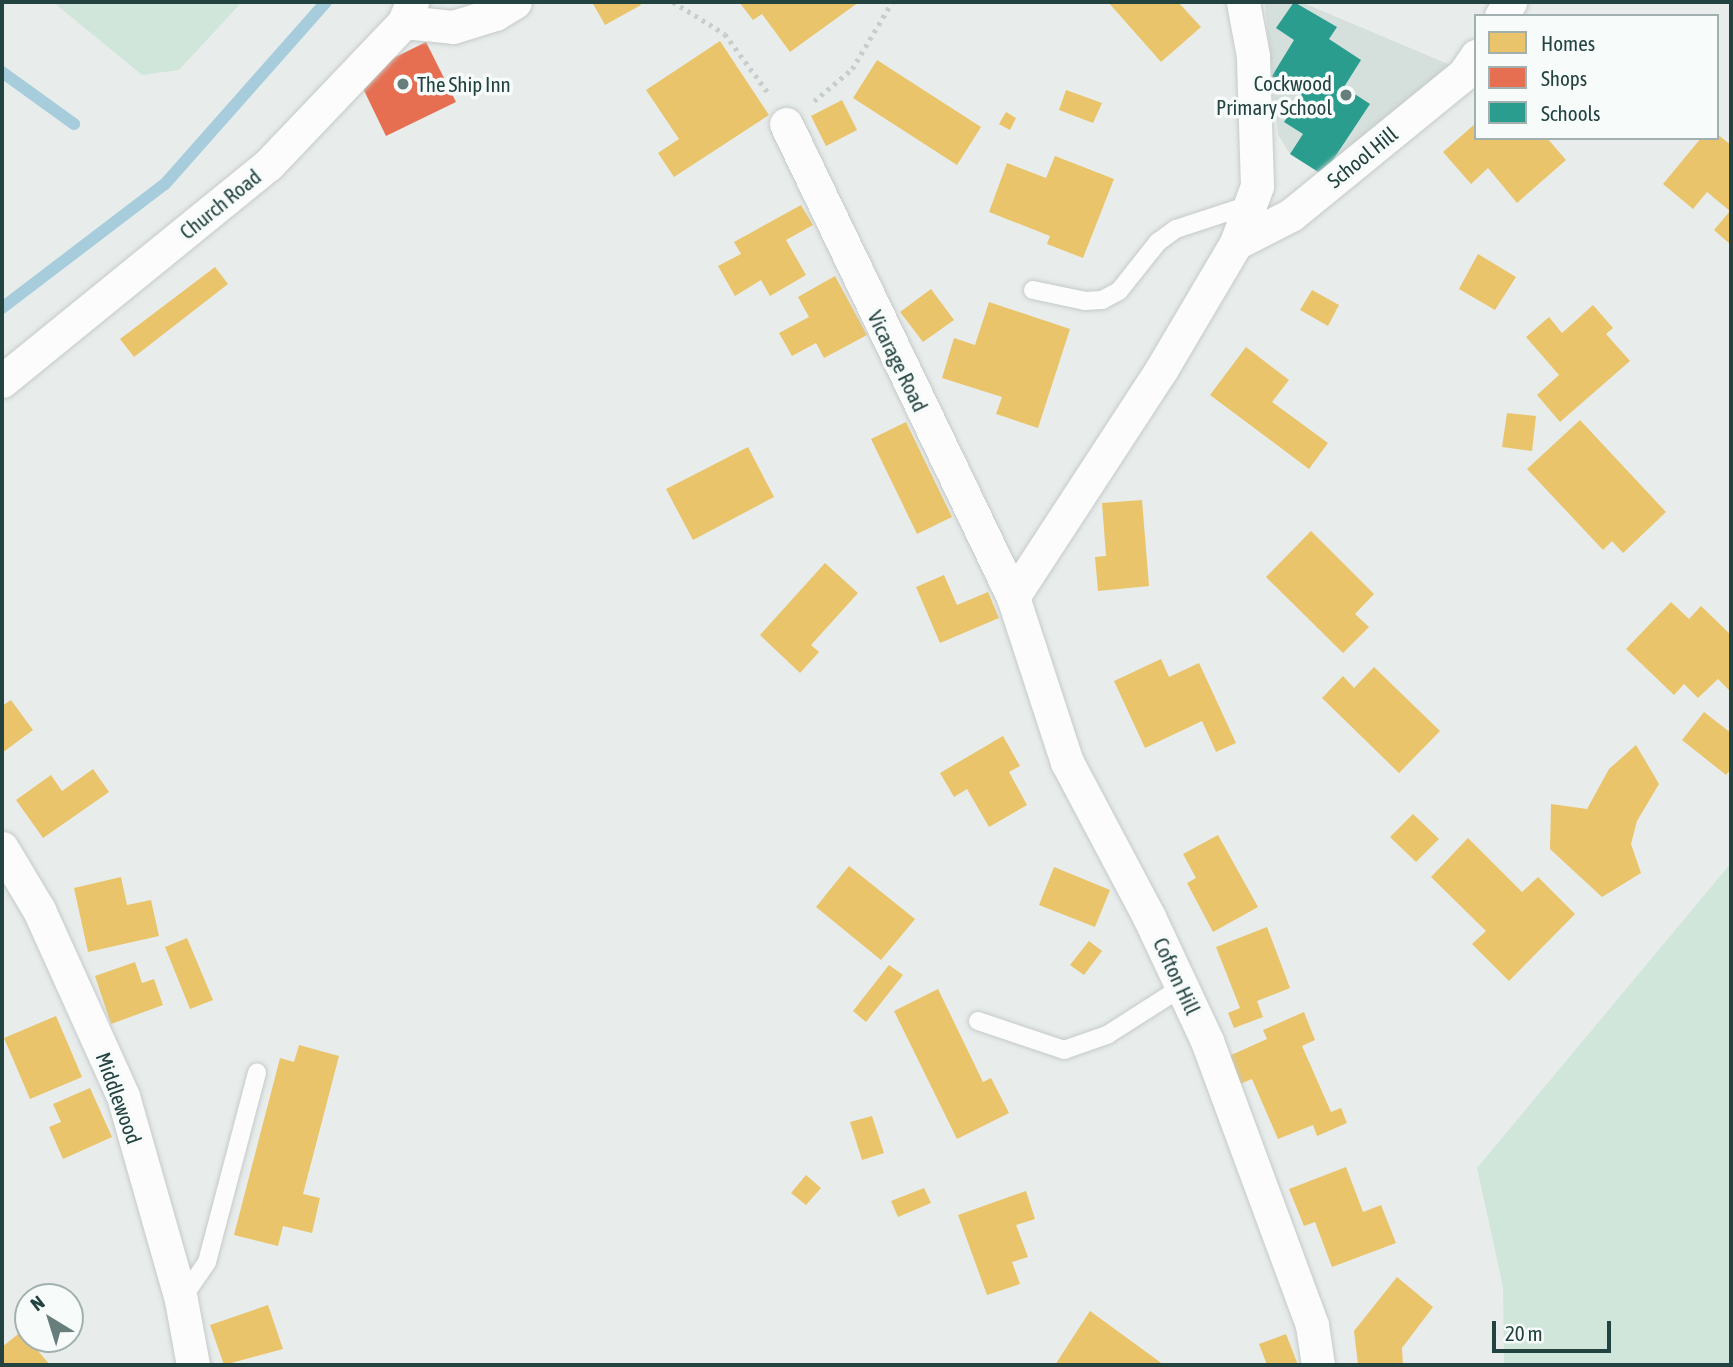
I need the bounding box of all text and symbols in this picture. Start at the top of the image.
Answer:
legend [1474,14,1719,140]
text: Homes [1541,31,1595,55]
text: Shops [1541,66,1587,90]
place label: Cockwood Primary School [1216,70,1332,120]
place label: The Ship Inn [417,71,511,97]
marker: The Ship Inn [395,76,411,92]
marker: Cockwood Primary School [1338,87,1354,103]
text: Schools [1541,101,1601,125]
street label: School Hill [1322,121,1402,193]
street label: Church Road [174,164,266,244]
street label: Vicarage Road [863,306,933,416]
street label: Cofton Hill [1148,933,1206,1019]
street label: Middlewood [91,1049,147,1147]
north arrow [14,1283,84,1353]
text: N [26,1291,48,1315]
scale bar [1495,1308,1614,1352]
text: 20 m [1505,1321,1543,1345]

